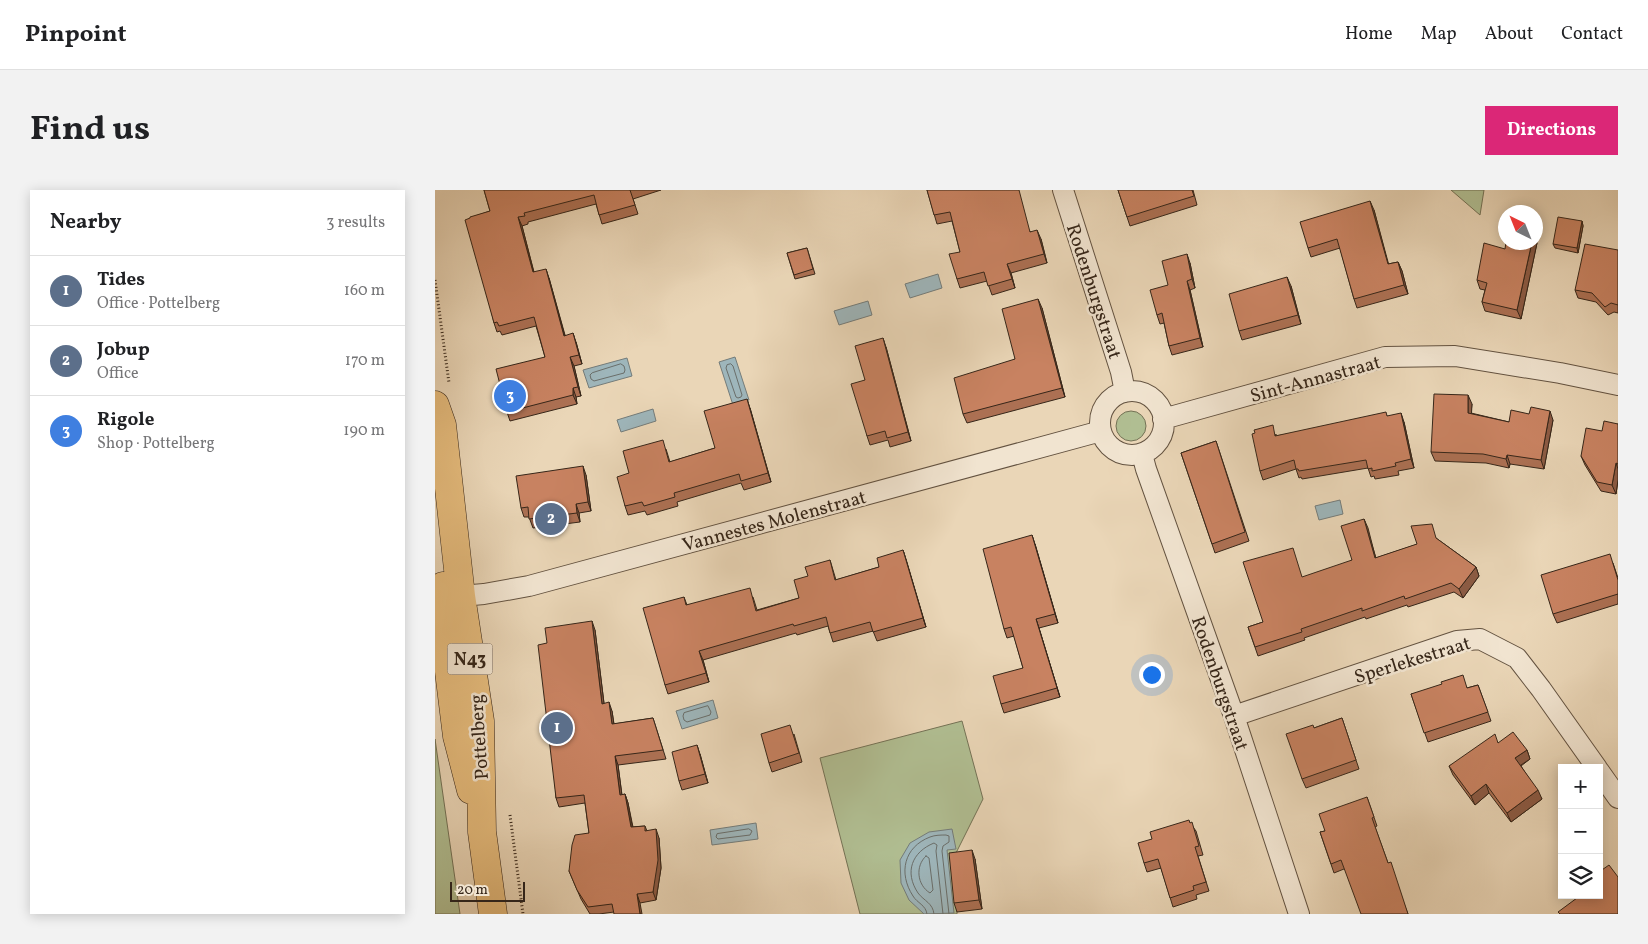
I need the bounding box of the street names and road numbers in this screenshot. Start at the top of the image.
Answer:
street label: Rodenburgstraat [1059,221,1127,363]
street label: Sint-Annastraat [1247,350,1384,410]
street label: Vannestes Molenstraat [680,485,870,559]
street label: Rodenburgstraat [1184,613,1254,755]
street label: Sperlekestraat [1351,631,1474,691]
road number: N43 [447,644,493,674]
street label: Pottelberg [464,693,496,780]

